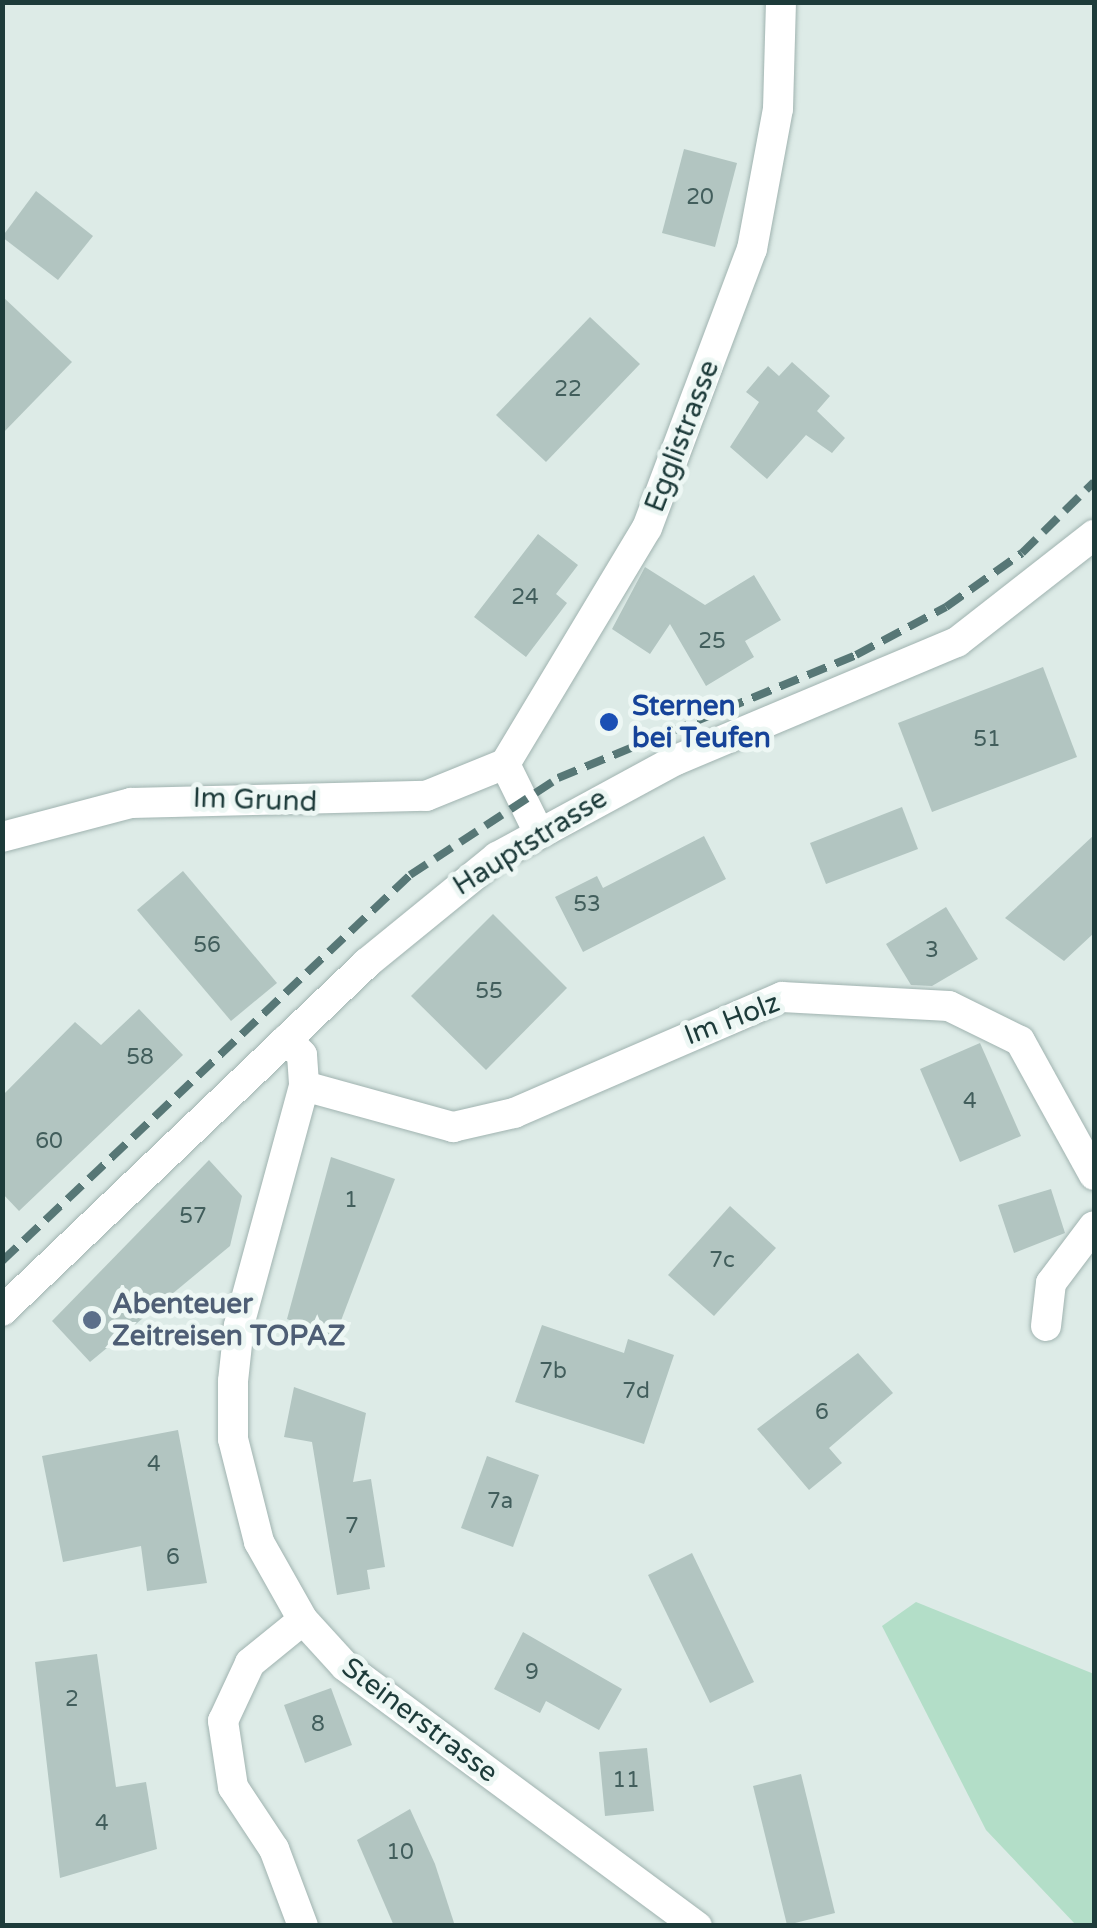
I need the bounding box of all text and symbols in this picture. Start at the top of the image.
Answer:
house number: 20 [686,185,714,211]
street label: Egglistrasse [638,355,726,517]
house number: 22 [554,377,582,403]
house number: 24 [511,585,539,611]
house number: 25 [698,629,726,655]
place label: Sternen bei Teufen [632,689,771,755]
marker: Sternen bei Teufen [596,709,622,735]
house number: 51 [973,727,1001,753]
street label: Im Grund [192,781,318,819]
street label: Hauptstrasse [447,781,613,903]
house number: 53 [573,892,601,918]
house number: 56 [193,933,221,959]
house number: 3 [925,938,939,964]
house number: 55 [475,979,503,1005]
street label: Im Holz [680,986,784,1052]
house number: 58 [126,1045,154,1071]
house number: 4 [963,1089,977,1115]
house number: 60 [35,1129,63,1155]
house number: 1 [344,1188,358,1214]
house number: 57 [179,1204,207,1230]
house number: 7c [709,1248,735,1274]
place label: Abenteuer Zeitreisen TOPAZ [112,1287,346,1353]
marker: Abenteuer Zeitreisen TOPAZ [81,1309,103,1331]
house number: 7b [539,1359,567,1385]
house number: 7d [622,1379,650,1405]
house number: 6 [815,1400,829,1426]
house number: 4 [147,1452,161,1478]
house number: 7a [487,1489,513,1515]
house number: 7 [345,1514,359,1540]
house number: 6 [166,1545,180,1571]
street label: Steinerstrasse [335,1650,505,1790]
house number: 9 [525,1660,539,1686]
house number: 2 [65,1687,79,1713]
house number: 8 [311,1712,325,1738]
house number: 11 [612,1768,640,1794]
house number: 4 [95,1811,109,1837]
house number: 10 [386,1840,414,1866]

